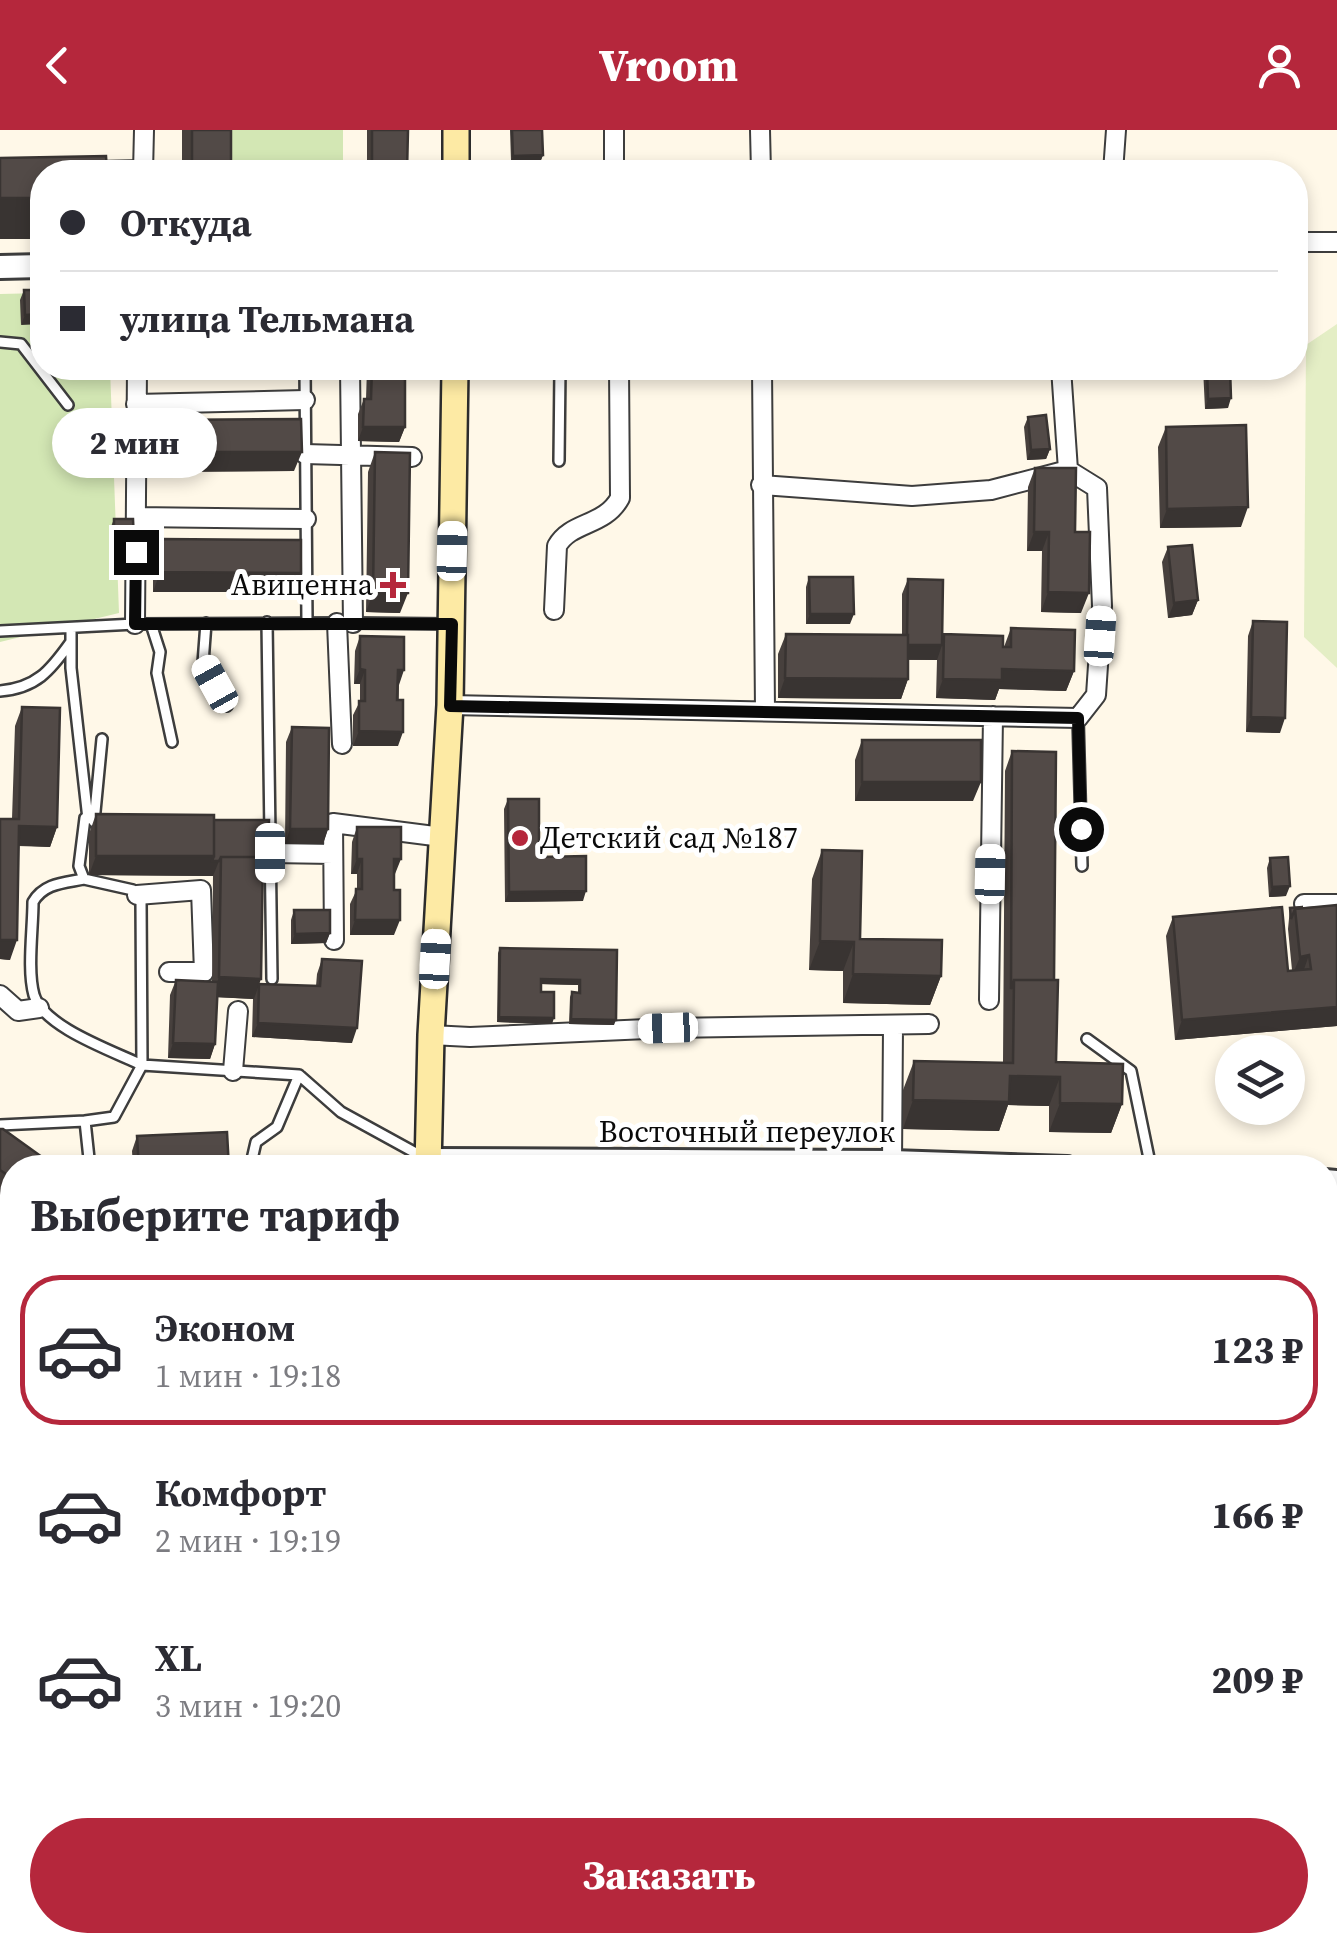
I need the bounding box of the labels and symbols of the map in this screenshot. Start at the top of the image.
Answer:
callout: 2 мин [54,407,218,477]
car [436,521,468,581]
route end [114,530,159,575]
place label: Авиценна [231,564,374,605]
marker: Авиценна [382,574,404,596]
car [1083,605,1117,667]
car [187,650,243,718]
route start [1059,807,1104,852]
place label: Детский сад №187 [540,817,798,858]
car [255,823,285,883]
marker: Детский сад №187 [509,827,531,849]
car [974,844,1006,904]
car [418,928,452,990]
car [637,1012,699,1044]
street label: Восточный переулок [599,1111,896,1152]

